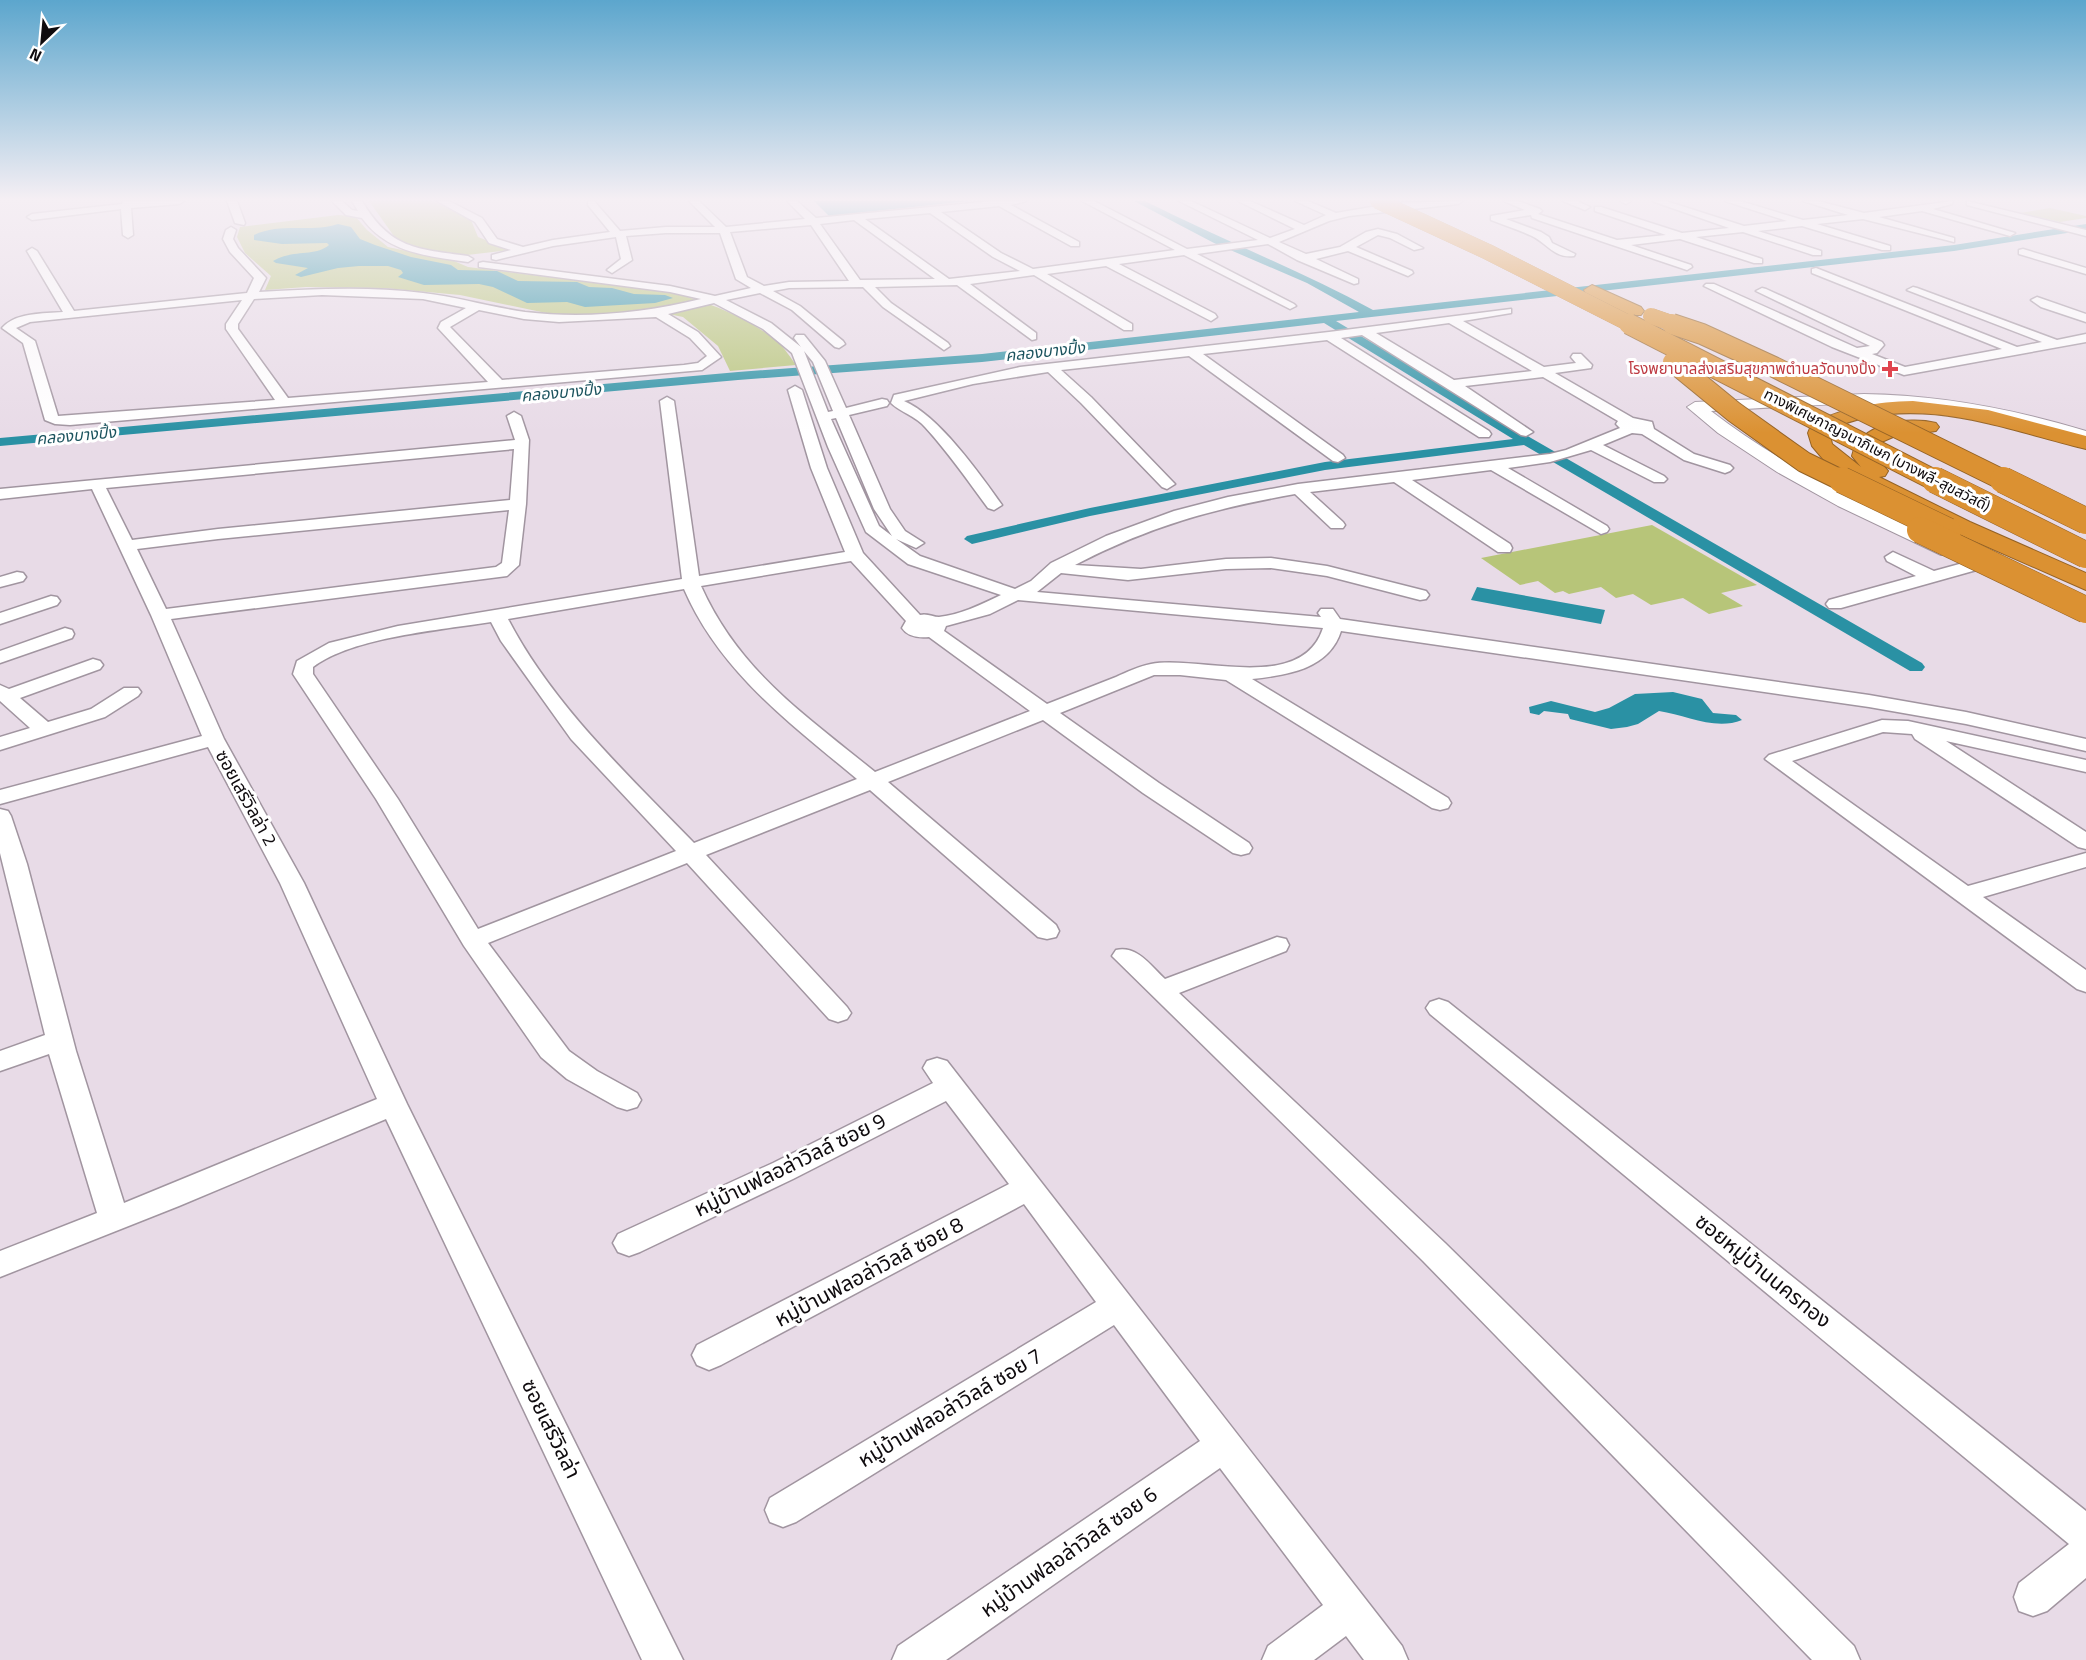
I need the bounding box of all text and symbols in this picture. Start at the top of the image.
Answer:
north arrow [12,12,72,72]
text: N [25,42,46,69]
water label: คลองบางปิ้ง [1004,335,1087,367]
place label: โรงพยาบาลส่งเสริมสุขภาพตำบลวัดบางปิ้ง [1628,357,1876,380]
marker: โรงพยาบาลส่งเสริมสุขภาพตำบลวัดบางปิ้ง [1881,360,1899,378]
water label: คลองบางปิ้ง [520,376,603,407]
street label: ทางพิเศษกาญจนาภิเษก (บางพลี-สุขสวัสดิ์) [1760,382,1995,517]
water label: คลองบางปิ้ง [35,419,118,450]
street label: ซอยเสรีวิลล่า 2 [209,745,284,851]
street label: หมู่บ้านฟลอล่าวิลล์ ซอย 9 [688,1104,891,1224]
street label: ซอยหมู่บ้านนครทอง [1688,1205,1839,1335]
street label: หมู่บ้านฟลอล่าวิลล์ ซอย 8 [768,1208,969,1334]
street label: หมู่บ้านฟลอล่าวิลล์ ซอย 7 [851,1339,1048,1475]
street label: ซอยเสรีวิลล่า [514,1373,590,1484]
street label: หมู่บ้านฟลอล่าวิลล์ ซอย 6 [973,1478,1163,1624]

